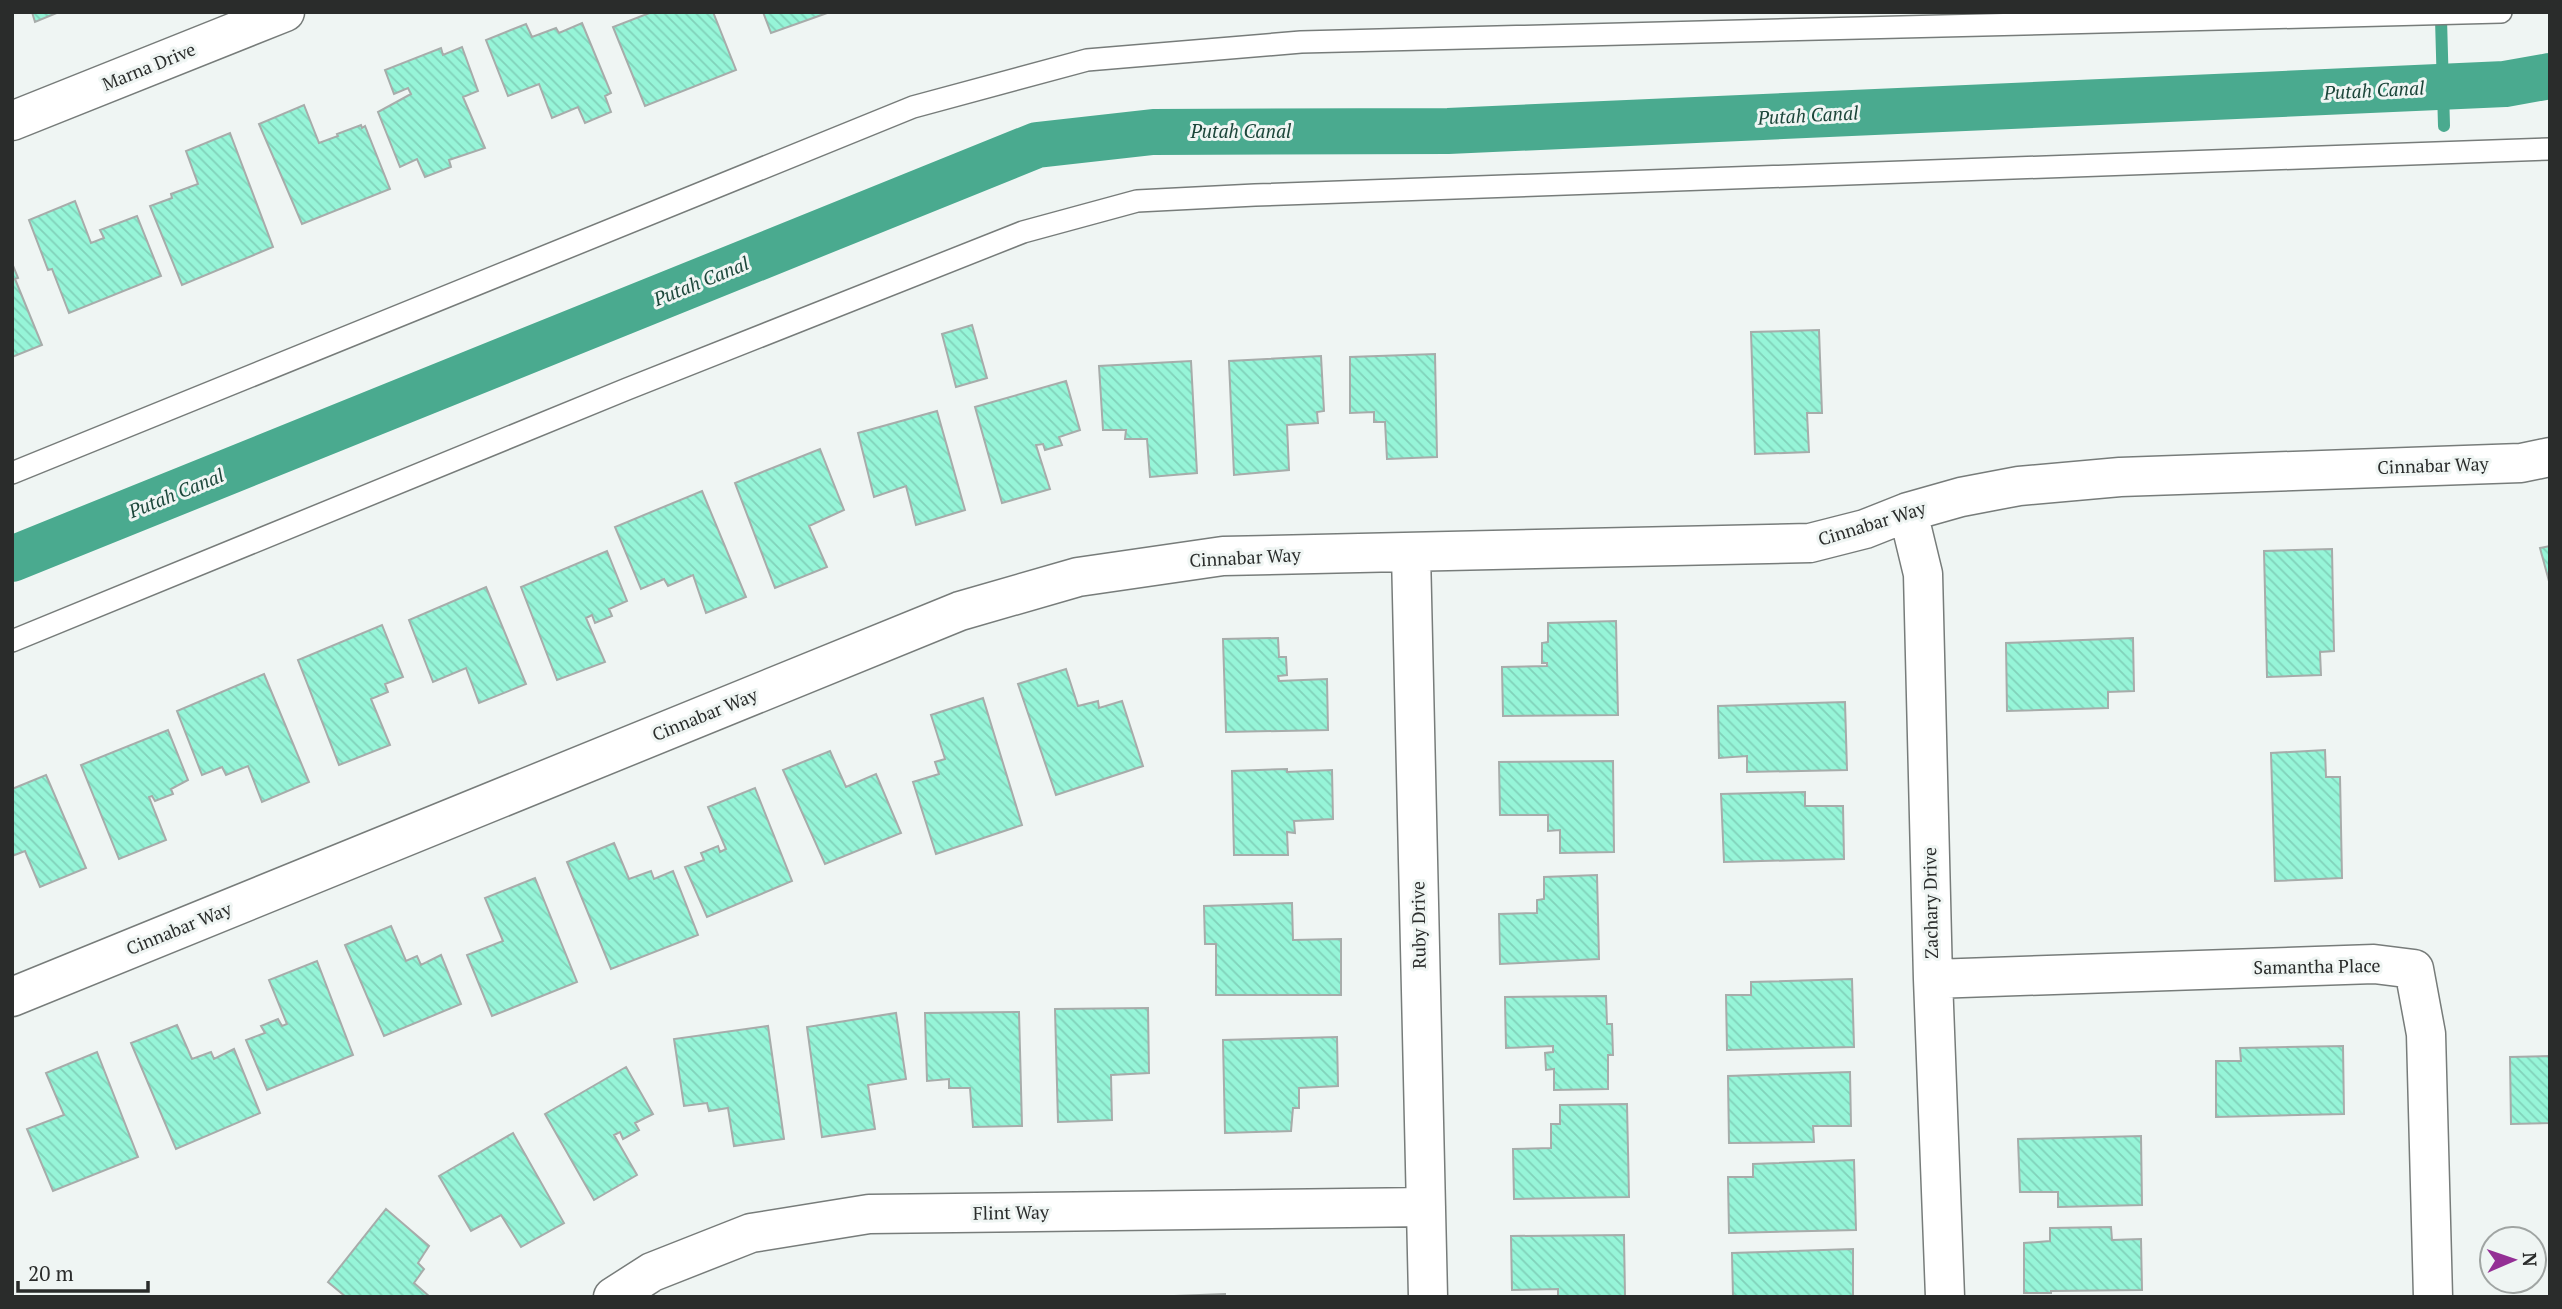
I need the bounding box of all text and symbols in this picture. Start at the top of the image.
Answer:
street label: Marna Drive [98,36,199,96]
water label: Putah Canal [2322,74,2426,105]
water label: Putah Canal [1756,99,1860,130]
water label: Putah Canal [1190,118,1292,143]
water label: Putah Canal [648,250,753,311]
street label: Cinnabar Way [2377,451,2490,479]
water label: Putah Canal [123,462,228,523]
street label: Cinnabar Way [1815,495,1929,551]
street label: Cinnabar Way [1189,542,1302,572]
street label: Cinnabar Way [648,682,762,746]
street label: Zachary Drive [1917,847,1943,959]
street label: Ruby Drive [1405,881,1431,969]
street label: Cinnabar Way [122,896,236,960]
street label: Samantha Place [2253,953,2381,979]
street label: Flint Way [973,1199,1050,1225]
north arrow [2478,1225,2548,1295]
scale bar [18,1250,147,1294]
text: N [2518,1252,2543,1268]
text: 20 m [28,1259,74,1287]

